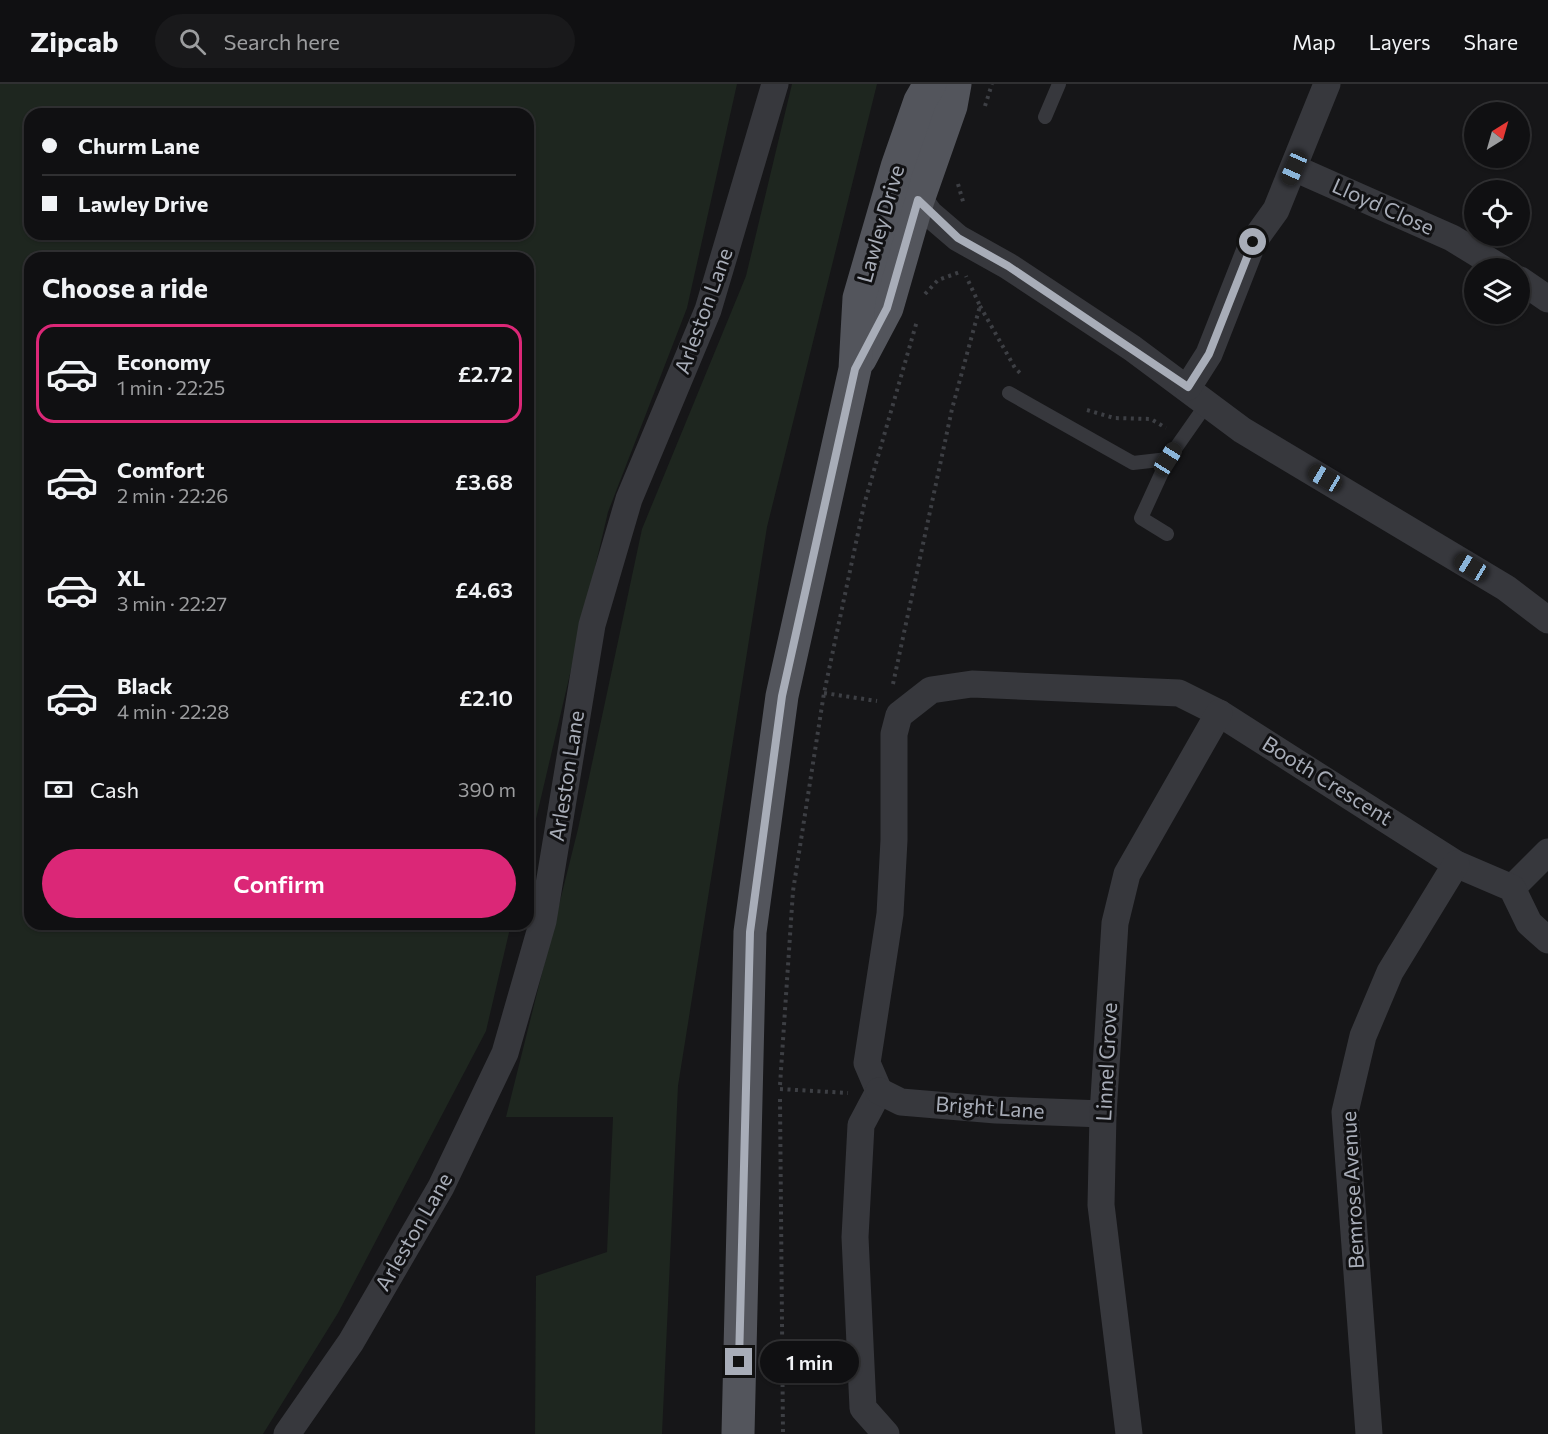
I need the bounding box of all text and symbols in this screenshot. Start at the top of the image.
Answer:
search box [155,14,575,68]
text: Zipcab [30,24,119,58]
icon: search [176,25,209,58]
text: Search here [224,28,340,55]
text: Map [1292,29,1336,54]
text: Layers [1369,29,1431,54]
text: Share [1464,29,1518,54]
north arrow [1464,102,1530,168]
map controls [1464,102,1530,324]
text: Churm Lane [78,132,199,159]
car [1278,148,1310,188]
street label: Lawley Drive [851,162,908,285]
street label: Lloyd Close [1329,172,1438,239]
button: locate [1464,180,1530,246]
text: Lawley Drive [78,190,208,217]
route start [1239,228,1266,255]
street label: Arleston Lane [668,244,737,377]
button: layers [1464,258,1530,324]
text: Choose a ride [42,271,208,304]
icon: car [45,347,99,401]
text: Economy [117,348,211,375]
text: £2.72 [458,360,513,387]
text: 1 min · 22:25 [117,375,225,399]
car [1151,439,1185,479]
icon: car [45,455,99,509]
text: Comfort [117,456,205,483]
car [1305,461,1345,495]
text: £3.68 [455,468,513,495]
text: 2 min · 22:26 [117,483,228,507]
car [1451,550,1491,584]
icon: car [45,563,99,617]
text: XL [117,564,145,591]
text: £4.63 [455,576,513,603]
text: 3 min · 22:27 [117,591,227,615]
icon: car [45,671,99,725]
text: Black [117,672,172,699]
text: £2.10 [459,684,513,711]
text: 4 min · 22:28 [117,699,229,723]
street label: Arleston Lane [543,709,588,843]
street label: Booth Crescent [1258,730,1397,830]
icon: cash [42,773,75,806]
text: Cash [90,776,139,803]
text: 390 m [458,777,516,801]
button: Confirm [42,849,516,918]
street label: Linnel Grove [1090,1002,1121,1122]
street label: Bright Lane [935,1090,1046,1123]
street label: Bemrose Avenue [1335,1111,1368,1270]
street label: Arleston Lane [369,1168,457,1295]
callout: 1 min [760,1341,859,1383]
route end [725,1348,752,1375]
text: 1 min [786,1350,833,1374]

